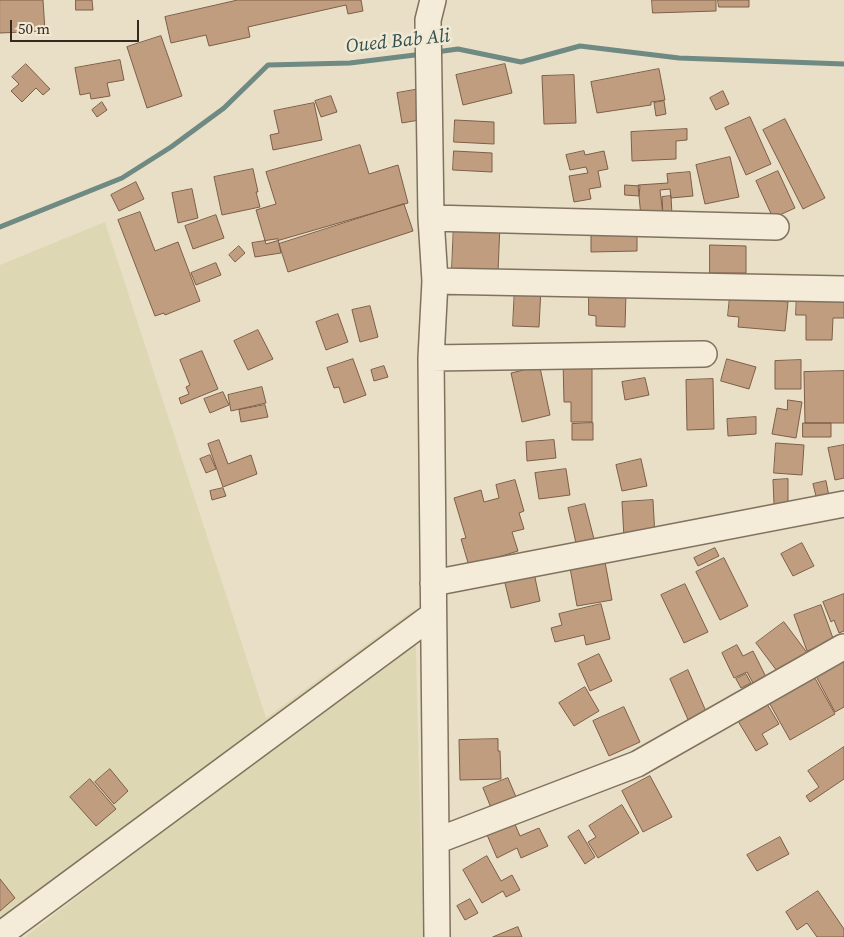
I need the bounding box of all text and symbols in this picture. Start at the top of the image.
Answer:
scale bar [12,10,141,42]
text: 50 m [18,18,50,39]
water label: Oued Bab Ali [345,25,451,59]

